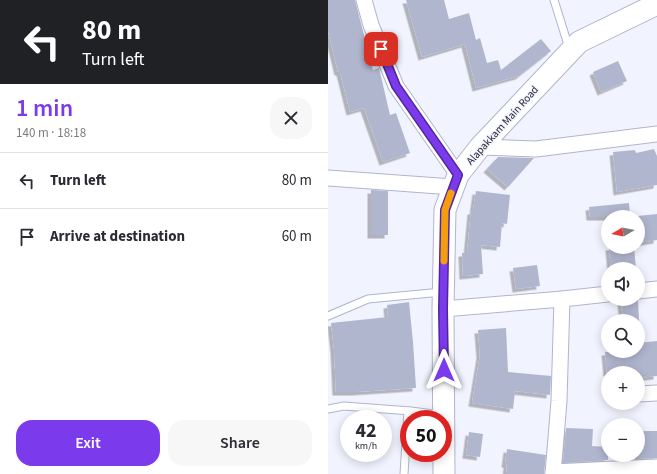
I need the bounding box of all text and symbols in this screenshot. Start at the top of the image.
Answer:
text: 80 m [82,10,141,50]
icon: left [16,16,68,68]
pin [364,32,398,66]
icon: arrive [370,38,392,60]
text: Turn left [82,47,144,72]
street label: Alapakkam Main Road [463,83,542,168]
text: 1 min [16,91,73,126]
button: close [270,97,312,139]
text: 140 m · 18:18 [16,124,86,142]
icon: left [16,170,38,192]
text: Turn left [50,170,106,191]
text: 80 m [282,170,312,191]
north arrow [601,210,645,254]
map controls [601,210,645,462]
icon: arrive [16,226,38,248]
text: Arrive at destination [50,226,185,247]
text: 60 m [282,226,312,247]
button: sound [601,262,645,306]
button: search [601,314,645,358]
position arrow [423,349,465,391]
button: + [601,366,645,410]
speed limit sign: 50 [400,410,452,462]
text: 42 [355,417,377,445]
button: − [601,418,645,462]
button: Exit [16,420,160,466]
button: Share [168,420,312,466]
text: km/h [355,439,377,453]

